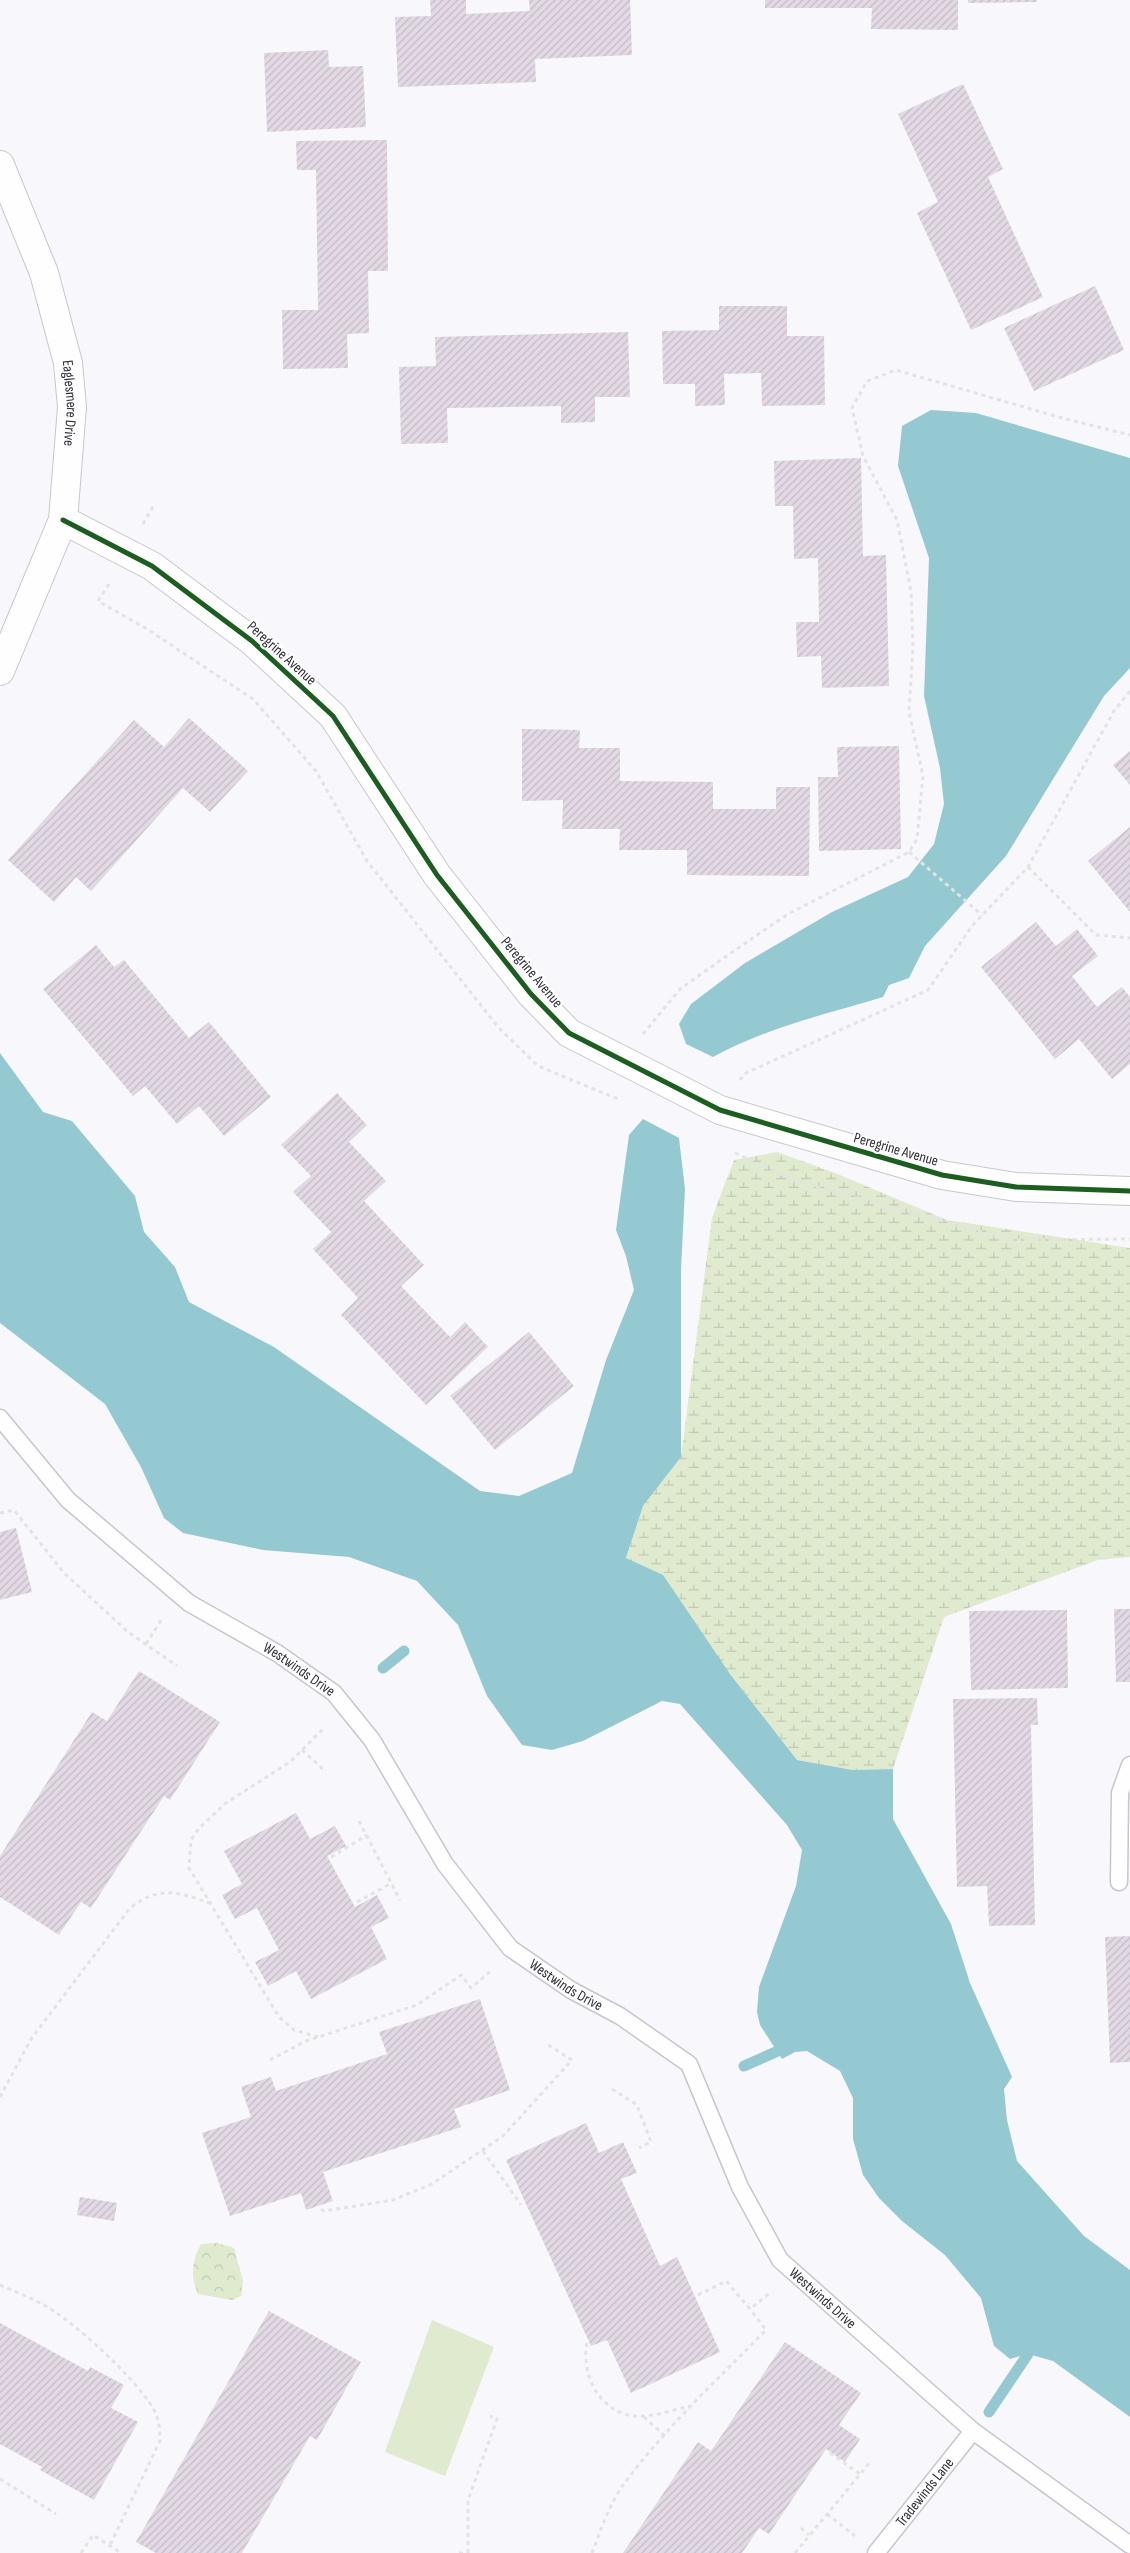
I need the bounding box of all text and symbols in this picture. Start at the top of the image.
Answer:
street label: Eaglesmere Drive [58,359,81,447]
street label: Peregrine Avenue [243,617,320,690]
street label: Peregrine Avenue [496,933,567,1012]
street label: Peregrine Avenue [851,1128,940,1171]
street label: Westwinds Drive [260,1638,339,1701]
street label: Westwinds Drive [525,1955,606,2015]
street label: Westwinds Drive [785,2264,860,2333]
street label: Tradewinds Lane [892,2454,958,2530]

